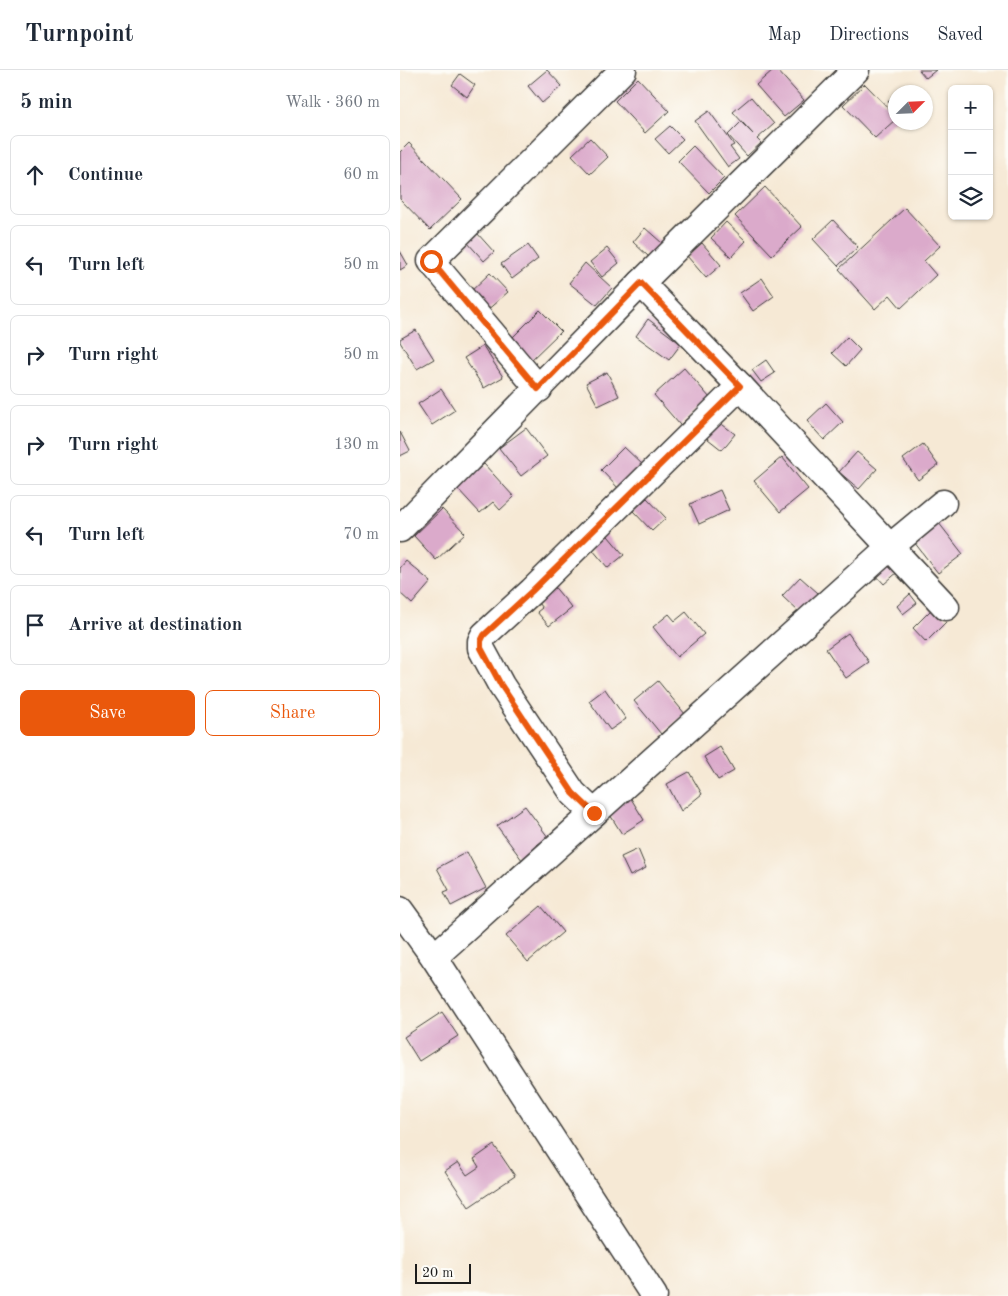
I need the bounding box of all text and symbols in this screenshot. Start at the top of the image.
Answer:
text: Turnpoint [25,23,133,47]
text: Map [768,26,801,44]
text: Directions [829,26,909,44]
text: Saved [937,26,983,44]
north arrow [888,85,933,130]
map controls [948,85,993,220]
button: + [948,85,993,130]
text: 5 min [20,92,73,113]
text: Walk · 360 m [285,95,380,111]
button: − [948,130,993,175]
icon: ahead [21,161,49,189]
text: Continue [68,166,143,185]
text: 60 m [343,167,379,183]
button: layers [948,175,993,220]
route start [420,250,443,273]
icon: left [21,251,49,279]
text: Turn left [68,256,145,275]
text: 50 m [343,257,379,273]
icon: right [21,341,49,369]
text: Turn right [68,346,158,365]
text: 50 m [343,347,379,363]
icon: right [21,431,49,459]
text: Turn right [68,436,158,455]
text: 130 m [334,437,379,453]
icon: left [21,521,49,549]
text: Turn left [68,526,145,545]
text: 70 m [343,527,379,543]
icon: arrive [21,611,49,639]
text: Arrive at destination [68,616,242,635]
button: Save [20,690,195,736]
button: Share [205,690,380,736]
route end [583,802,606,825]
scale bar [415,1261,471,1284]
text: 20 m [422,1266,453,1280]

